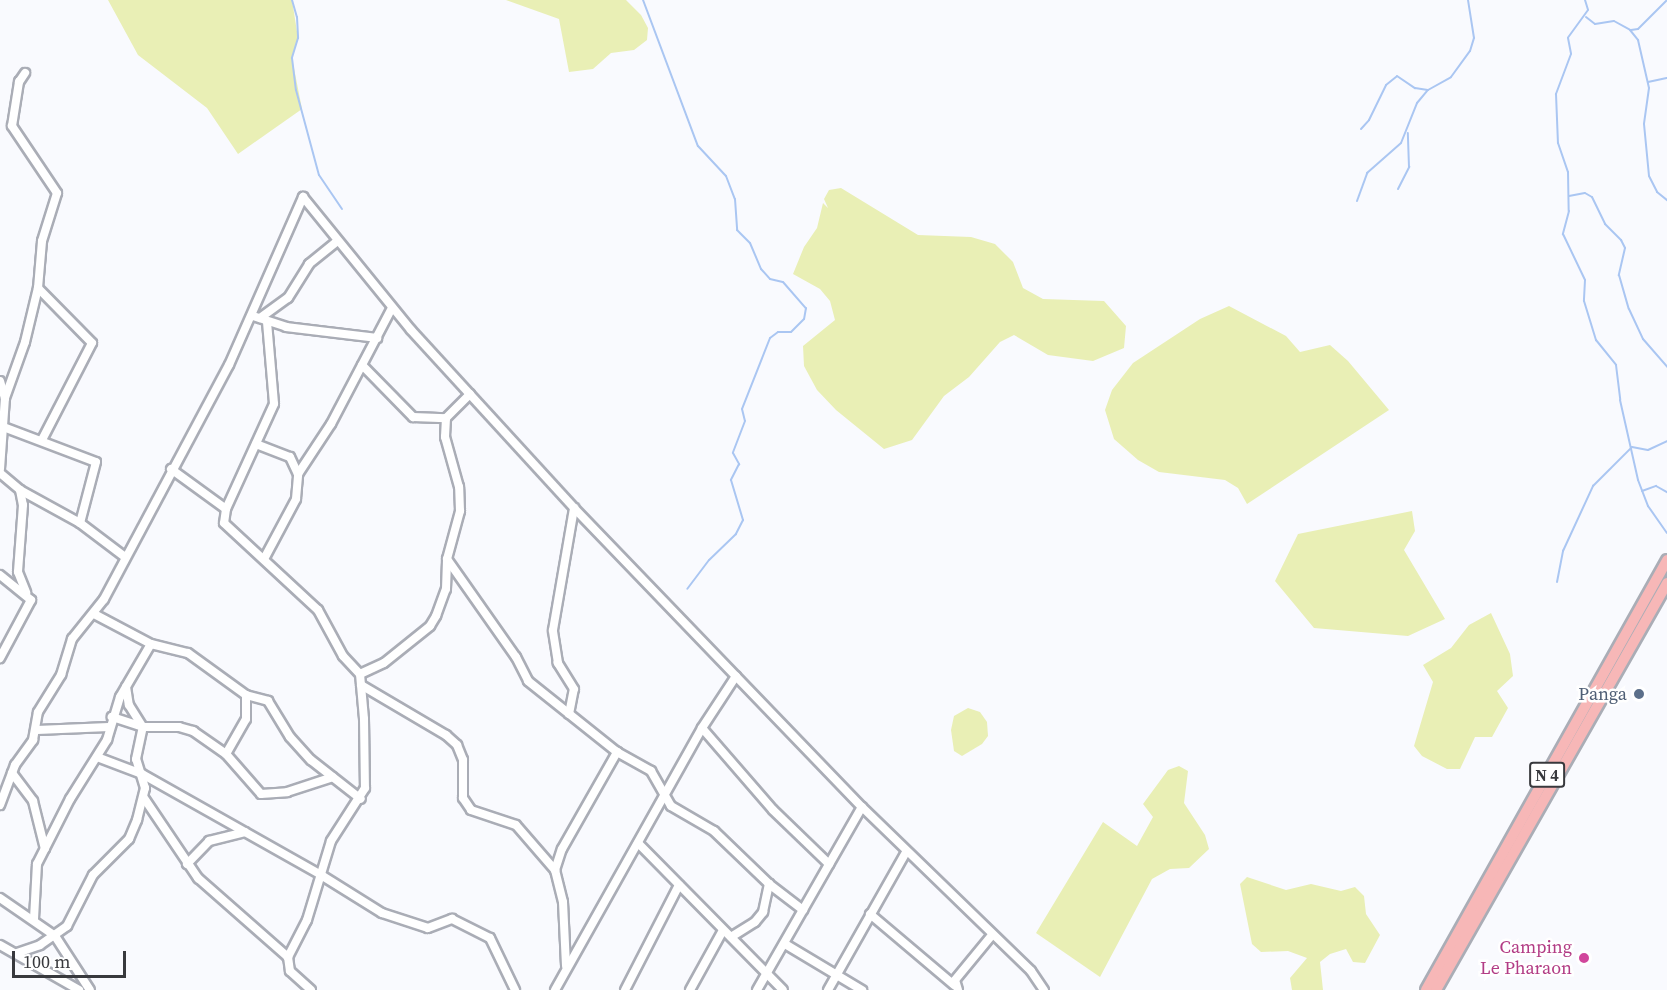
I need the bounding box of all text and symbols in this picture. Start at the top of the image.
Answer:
place label: Panga [1578,683,1627,705]
marker: Panga [1632,687,1646,701]
road number: N 4 [1529,762,1565,788]
place label: Camping Le Pharaon [1480,937,1572,980]
scale bar [15,939,129,977]
text: 100 m [23,949,70,974]
marker: Camping Le Pharaon [1577,951,1591,965]

